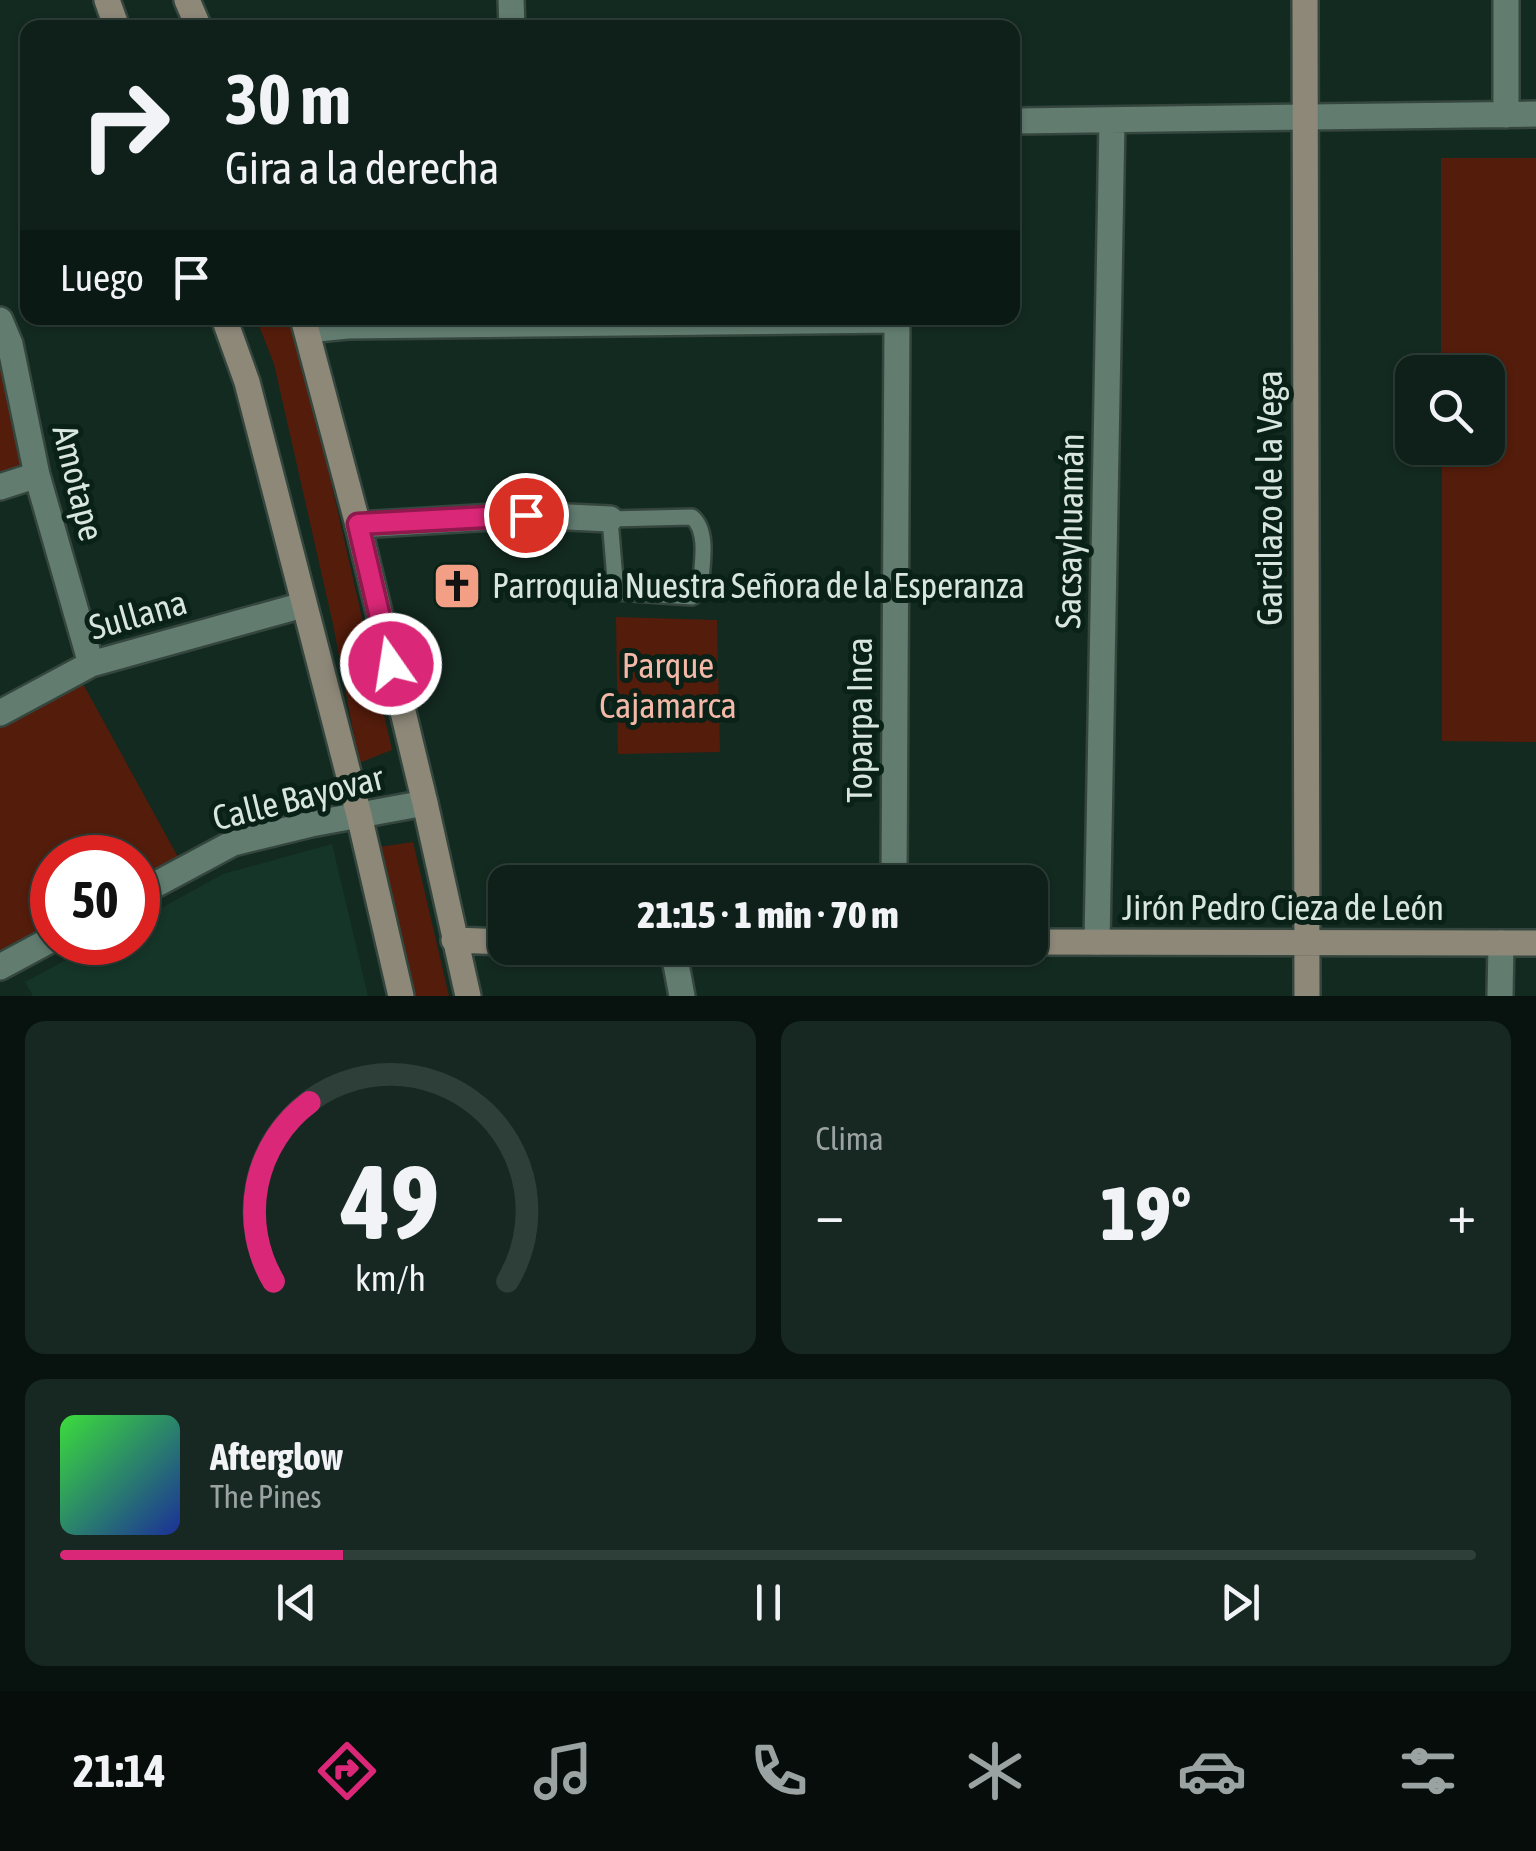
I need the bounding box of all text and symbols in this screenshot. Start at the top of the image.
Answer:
text: 30 m [225,59,351,139]
icon: right [60,60,190,190]
text: Gira a la derecha [225,142,499,194]
icon: arrive [164,250,219,305]
text: Luego [60,256,144,299]
map controls [1395,355,1505,465]
button: search [1395,355,1505,465]
street label: Garcilazo de la Vega [1249,370,1289,626]
street label: Amotape [45,421,113,545]
street label: Sacsayhuamán [1047,433,1091,629]
pin [484,473,569,558]
icon: arrive [499,488,554,543]
church icon: Parroquia Nuestra Señora de la Esperanza [431,560,483,612]
place label: Parroquia Nuestra Señora de la Esperanza [492,565,1025,605]
street label: Sullana [84,581,191,647]
position arrow [339,612,443,716]
street label: Toparpa Inca [839,637,879,803]
park label: Parque Cajamarca [599,645,737,725]
street label: Calle Bayovar [208,756,388,838]
speed limit sign: 50 [30,835,160,965]
street label: Jirón Pedro Cieza de León [1122,887,1444,927]
text: 21:15 · 1 min · 70 m [637,893,899,936]
text: Clima [816,1120,884,1157]
text: 49 [340,1142,439,1261]
text: 19° [1100,1170,1191,1256]
text: − [816,1182,844,1245]
text: + [1447,1182,1476,1245]
text: km/h [355,1258,426,1299]
text: Afterglow [210,1435,343,1478]
text: The Pines [210,1478,322,1515]
icon: previous [269,1575,324,1630]
icon: pause [741,1575,796,1630]
icon: next [1213,1575,1268,1630]
icon: directions [312,1736,382,1806]
icon: music [528,1736,598,1806]
icon: phone [744,1736,814,1806]
icon: climate [960,1736,1030,1806]
icon: car [1177,1736,1247,1806]
icon: filters [1393,1736,1463,1806]
text: 21:14 [73,1745,166,1797]

